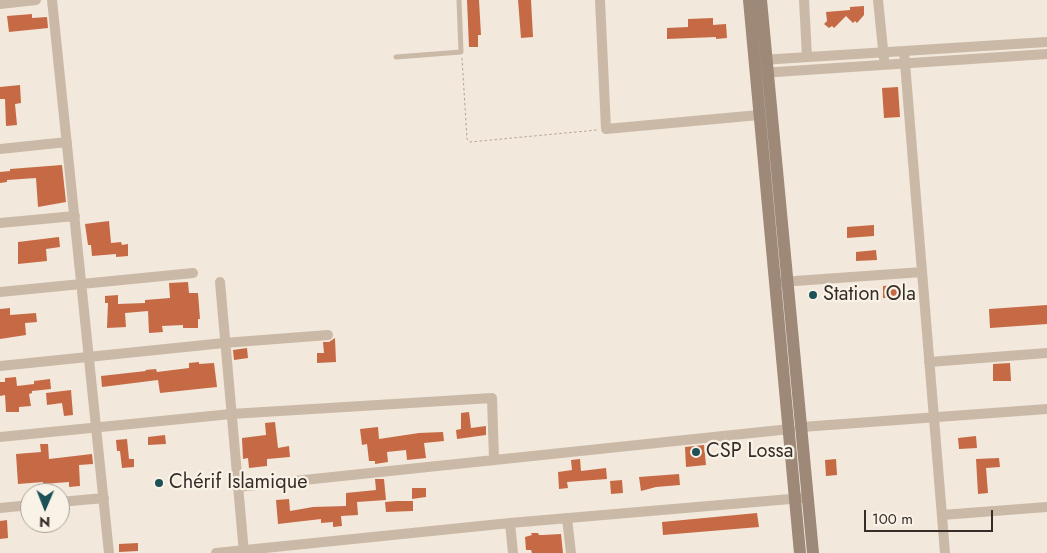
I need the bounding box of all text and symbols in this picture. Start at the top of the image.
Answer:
place label: Station Ola [823,283,916,307]
marker: Station Ola [807,289,819,301]
place label: CSP Lossa [706,440,793,464]
marker: CSP Lossa [690,446,702,458]
place label: Chérif Islamique [169,471,307,495]
marker: Chérif Islamique [153,477,165,489]
north arrow [20,483,70,533]
scale bar [867,500,996,532]
text: 100 m [872,508,913,530]
text: N [39,512,50,532]

